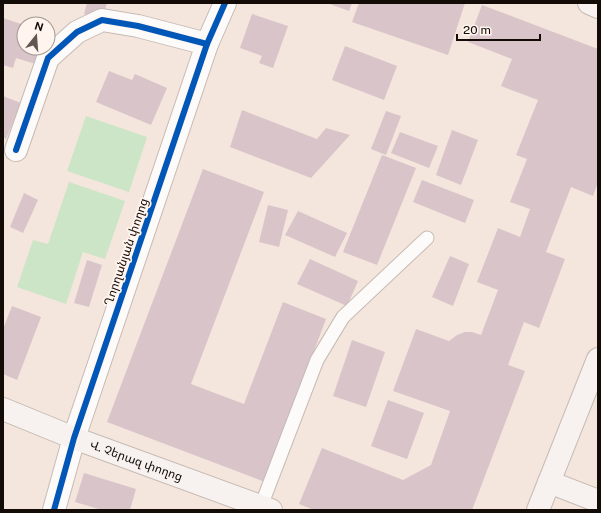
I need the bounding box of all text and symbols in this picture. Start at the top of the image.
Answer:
north arrow [16,16,56,56]
scale bar [457,16,540,42]
text: N [33,19,45,33]
text: 20 m [463,23,491,37]
street label: Ղորղանյան փողոց [101,196,151,308]
street label: Վ. Չերազ փողոց [88,437,185,484]

